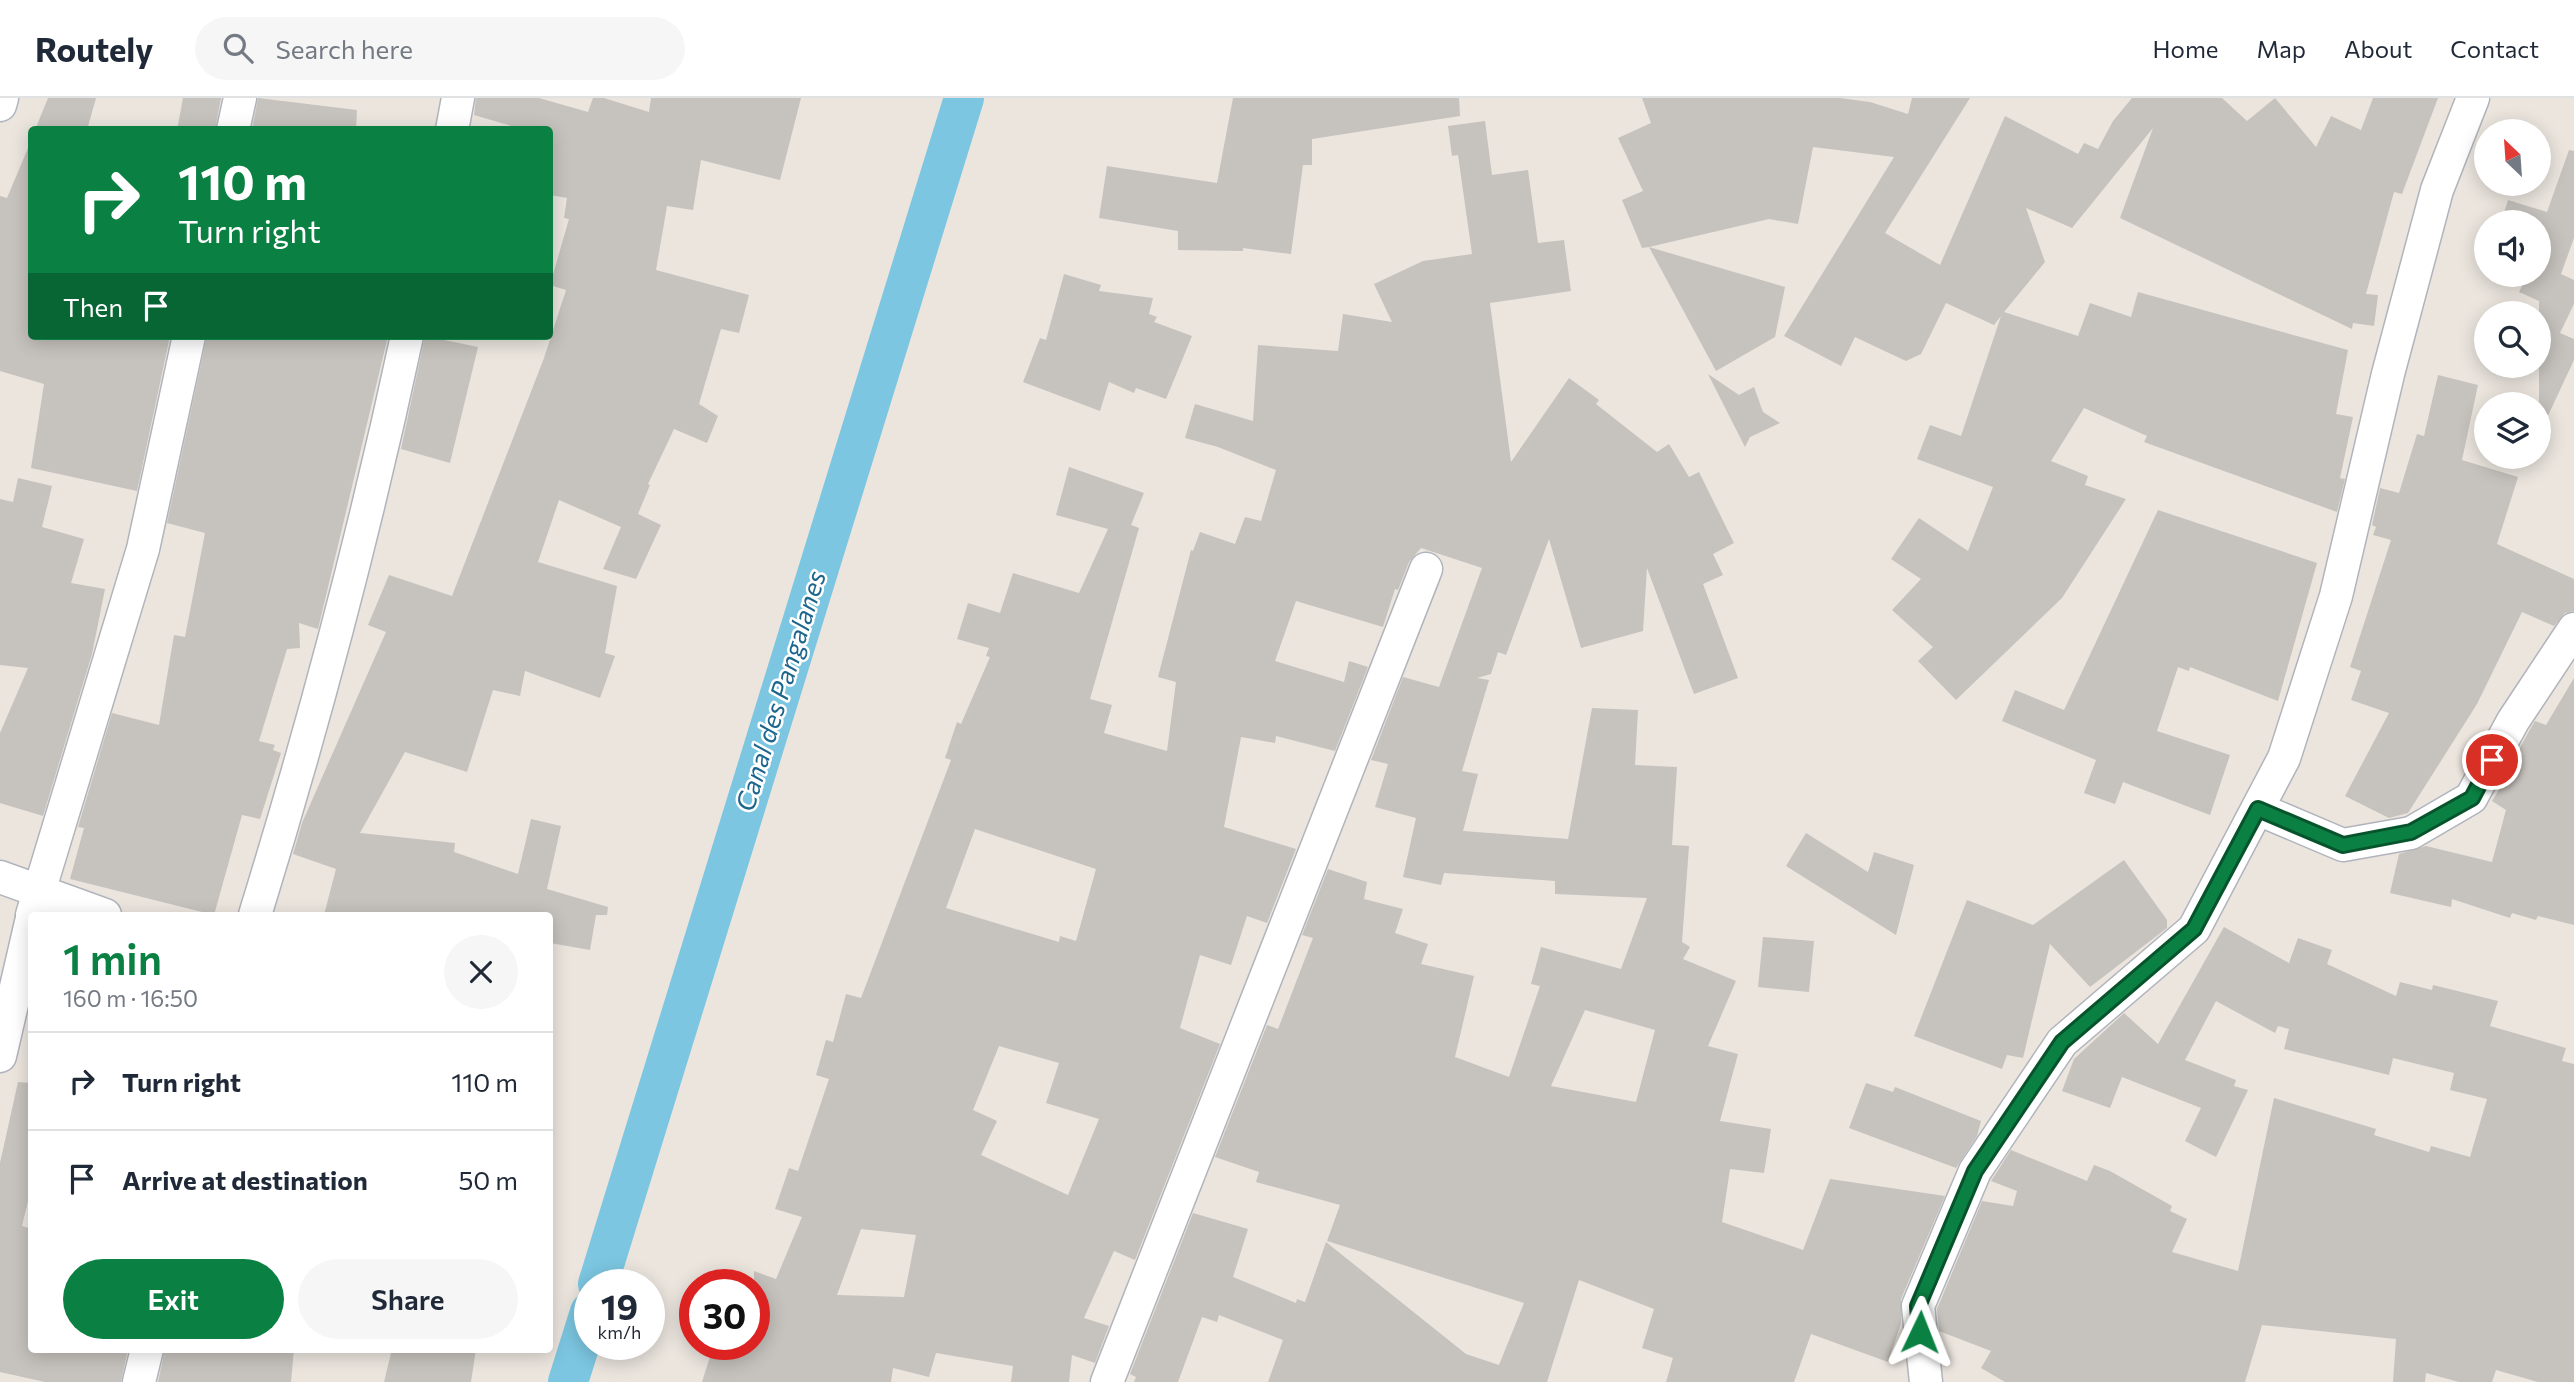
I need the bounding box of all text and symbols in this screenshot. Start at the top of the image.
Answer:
search box [195,17,685,80]
text: Routely [35,28,153,69]
icon: search [219,29,257,67]
text: Search here [275,33,413,64]
text: Home [2153,34,2219,63]
text: Map [2257,34,2306,63]
text: About [2344,34,2412,63]
text: Contact [2450,34,2539,63]
north arrow [2474,119,2552,196]
map controls [2474,119,2551,469]
text: 110 m [178,150,307,210]
icon: right [63,154,154,245]
text: Turn right [178,210,321,250]
button: sound [2474,210,2551,287]
icon: arrive [137,287,175,325]
text: Then [63,291,123,322]
button: search [2474,301,2551,378]
button: layers [2474,392,2551,469]
water label: Canal des Pangalanes [728,566,831,815]
pin [2462,730,2522,790]
icon: arrive [2473,741,2511,779]
text: 1 min [63,932,162,984]
button: close [444,935,518,1009]
text: 160 m · 16:50 [63,984,198,1012]
icon: right [63,1062,101,1100]
text: Turn right [122,1066,241,1097]
text: 110 m [451,1066,518,1097]
icon: arrive [63,1160,101,1198]
text: Arrive at destination [122,1164,368,1195]
text: 50 m [458,1164,518,1195]
button: Exit [63,1259,284,1339]
button: Share [298,1259,518,1339]
speed limit sign: 30 [679,1269,770,1360]
text: 19 [601,1284,638,1327]
position arrow [1883,1295,1957,1369]
text: km/h [598,1321,641,1343]

